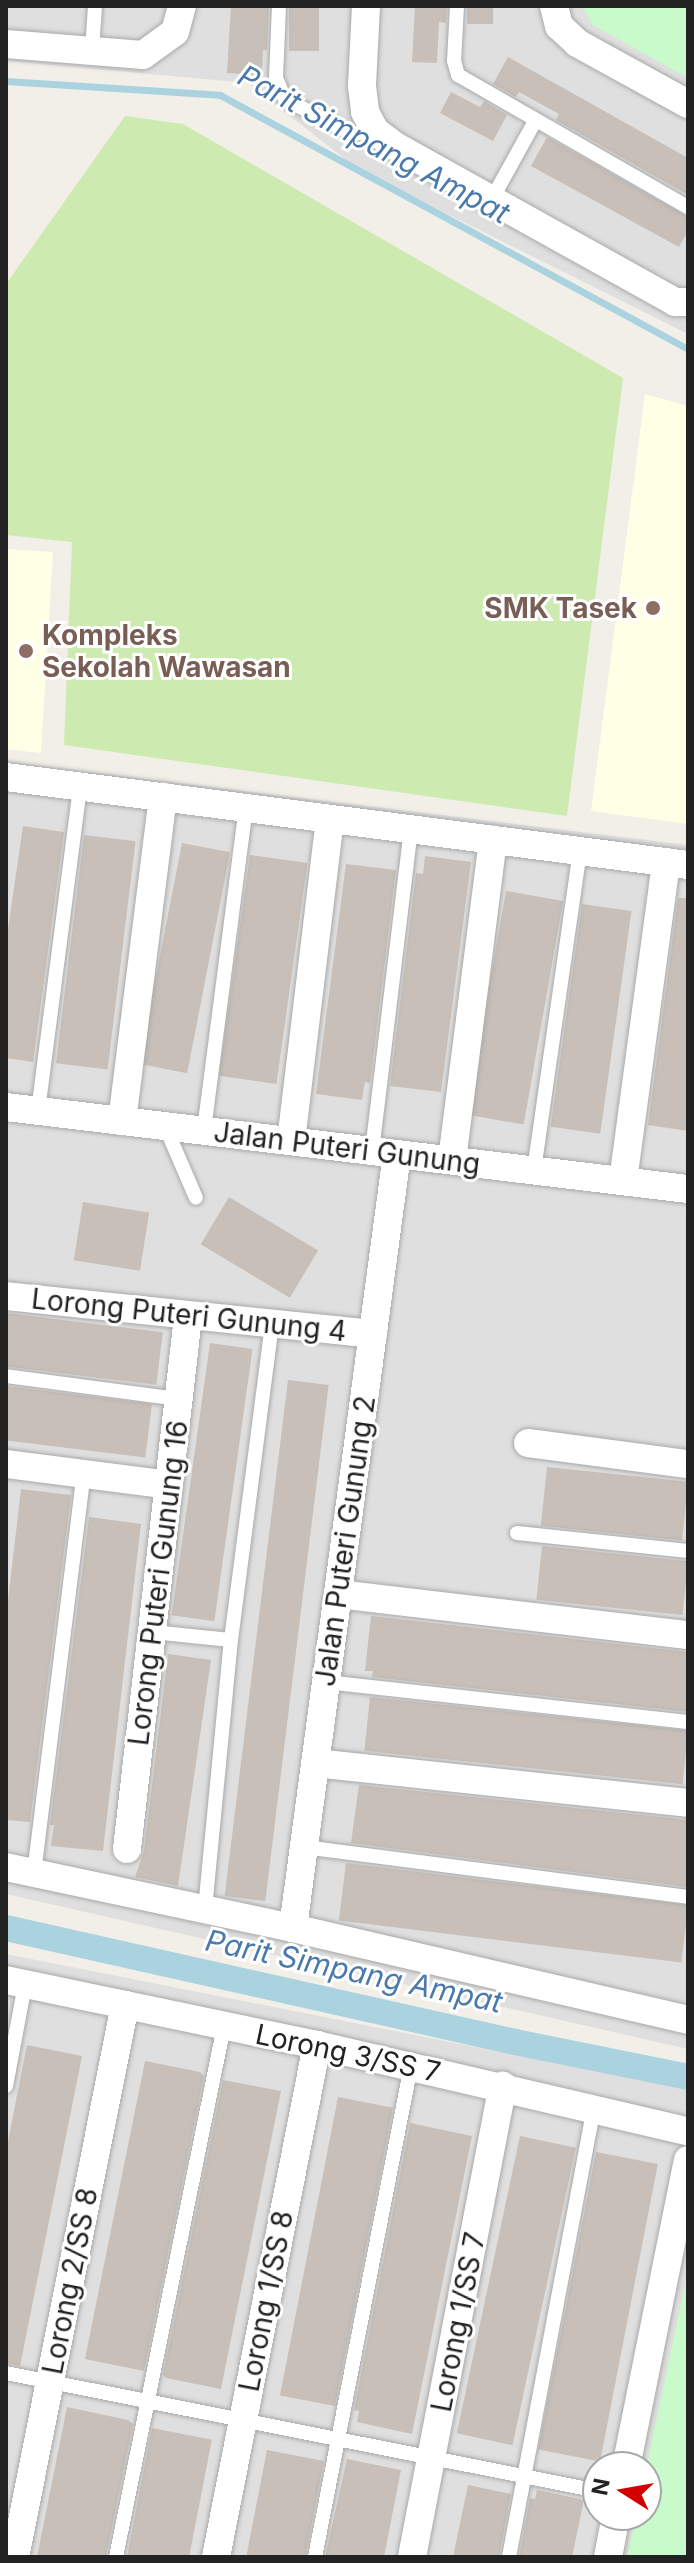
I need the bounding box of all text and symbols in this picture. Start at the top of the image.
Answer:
water label: Parit Simpang Ampat [232,57,516,231]
place label: SMK Tasek [484,591,637,625]
marker: SMK Tasek [644,599,662,617]
place label: Kompleks Sekolah Wawasan [42,618,291,684]
marker: Kompleks Sekolah Wawasan [17,642,35,660]
street label: Jalan Puteri Gunung [212,1115,482,1181]
street label: Lorong Puteri Gunung 4 [30,1282,348,1348]
street label: Jalan Puteri Gunung 2 [308,1394,382,1688]
street label: Lorong Puteri Gunung 16 [121,1419,195,1747]
water label: Parit Simpang Ampat [202,1922,506,2020]
street label: Lorong 3/SS 7 [253,2017,443,2089]
street label: Lorong 2/SS 8 [35,2185,105,2377]
street label: Lorong 1/SS 8 [232,2208,300,2394]
street label: Lorong 1/SS 7 [424,2229,492,2415]
north arrow [582,2451,662,2531]
text: N [586,2476,615,2498]

